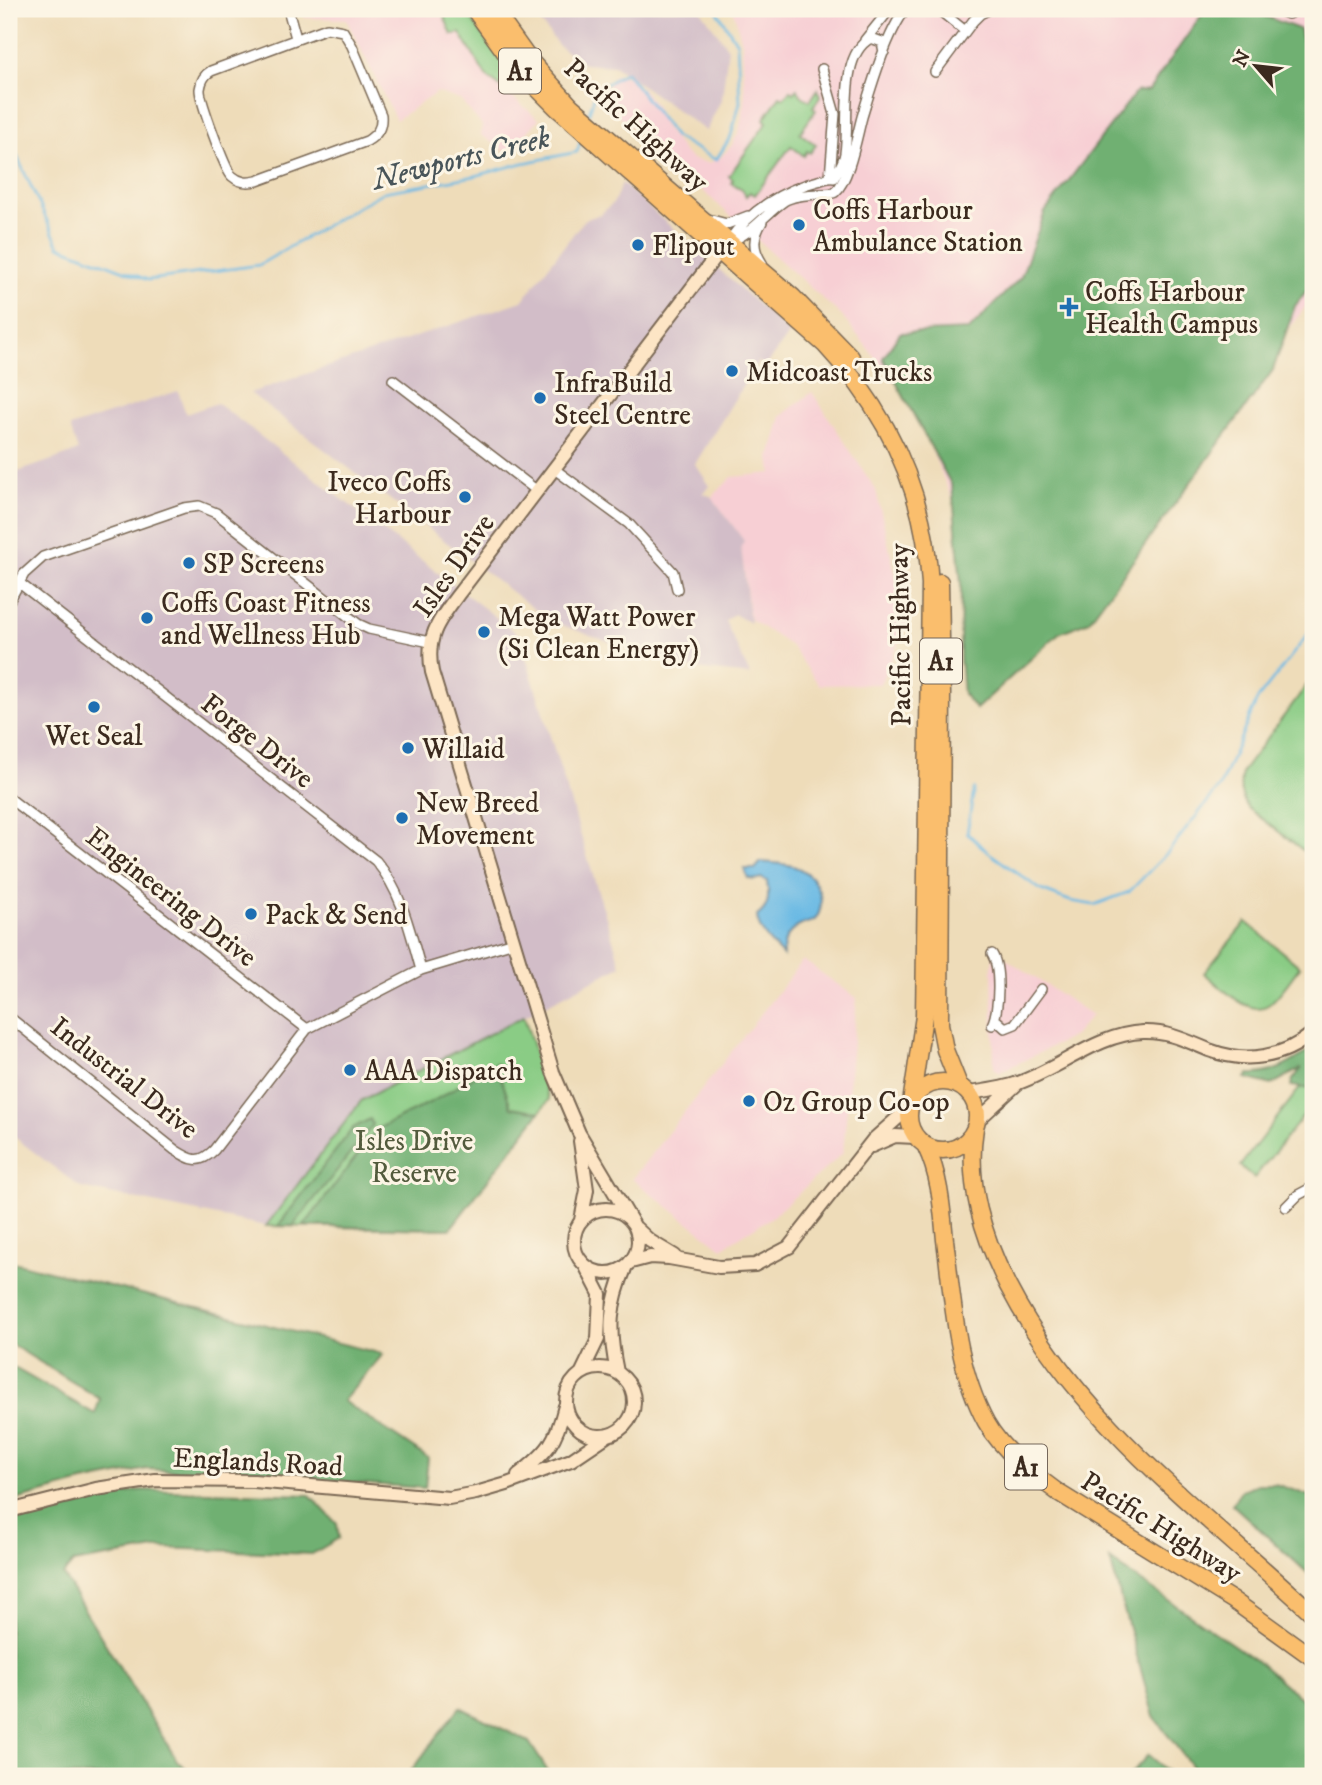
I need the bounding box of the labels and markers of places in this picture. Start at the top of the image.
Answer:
place label: Coffs Harbour Ambulance Station [813,193,1023,260]
marker: Coffs Harbour Ambulance Station [791,217,807,233]
place label: Flipout [652,229,735,264]
marker: Flipout [630,237,646,253]
place label: Coffs Harbour Health Campus [1085,275,1258,342]
marker: Coffs Harbour Health Campus [1059,297,1079,317]
place label: Midcoast Trucks [746,355,932,390]
marker: Midcoast Trucks [724,363,740,379]
place label: InfraBuild Steel Centre [554,366,691,433]
marker: InfraBuild Steel Centre [532,390,548,406]
place label: Iveco Coffs Harbour [327,465,452,532]
marker: Iveco Coffs Harbour [457,489,473,505]
place label: SP Screens [203,547,324,582]
marker: SP Screens [181,555,197,571]
place label: Coffs Coast Fitness and Wellness Hub [161,586,371,653]
place label: Mega Watt Power (Si Clean Energy) [498,600,699,667]
marker: Coffs Coast Fitness and Wellness Hub [139,610,155,626]
marker: Mega Watt Power (Si Clean Energy) [476,624,492,640]
marker: Wet Seal [86,699,102,715]
place label: Wet Seal [44,719,143,754]
place label: Willaid [421,732,505,767]
marker: Willaid [400,740,416,756]
place label: New Breed Movement [416,786,539,853]
marker: New Breed Movement [394,810,410,826]
place label: Pack & Send [265,898,407,933]
marker: Pack & Send [243,906,259,922]
place label: AAA Dispatch [364,1054,523,1089]
marker: AAA Dispatch [342,1062,358,1078]
place label: Oz Group Co-op [763,1085,949,1120]
marker: Oz Group Co-op [741,1093,757,1109]

